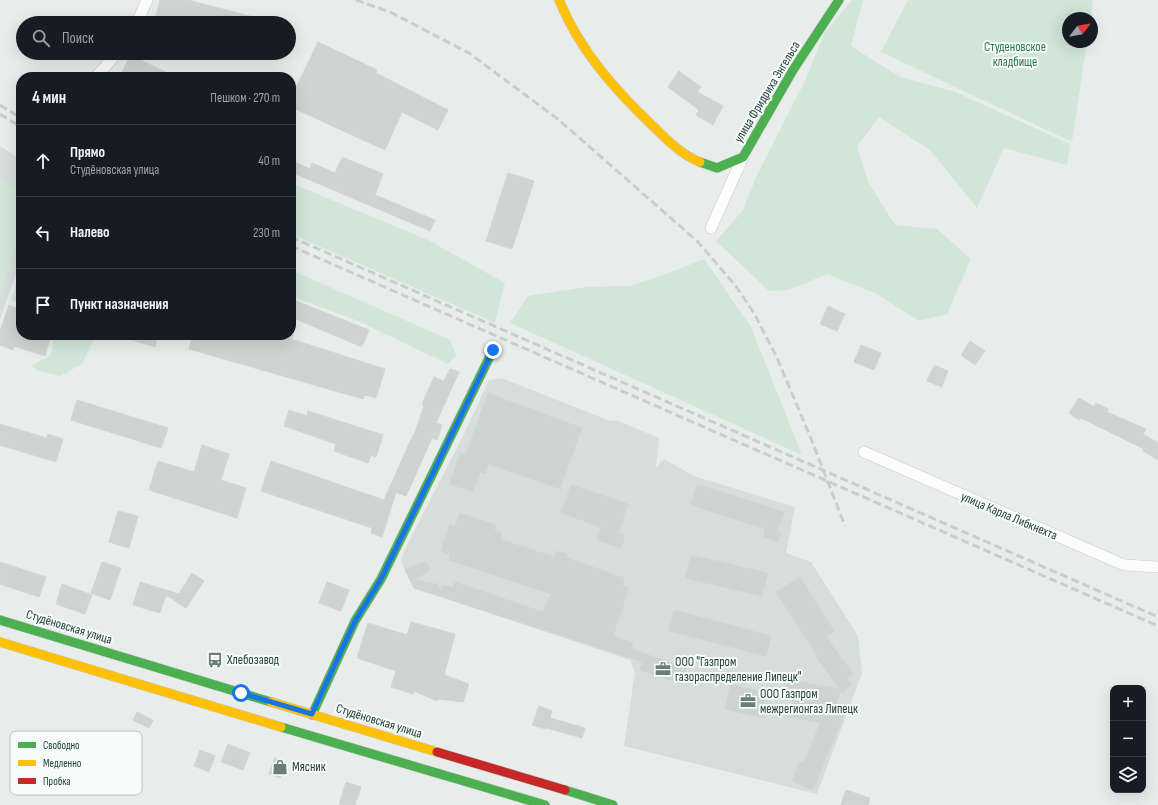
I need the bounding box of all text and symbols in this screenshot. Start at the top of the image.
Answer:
north arrow [1062,12,1098,48]
search box [16,16,296,60]
icon: search [30,27,52,49]
text: Поиск [62,29,94,48]
street label: улица Фридриха Энгельса [730,38,804,146]
park label: Студеновское кладбище [984,39,1046,70]
text: 4 мин [32,88,66,108]
text: Пешком · 270 m [210,90,280,106]
text: Прямо [70,143,105,162]
icon: ahead [32,150,54,172]
text: 40 m [258,153,280,169]
text: Студёновская улица [70,162,159,178]
icon: left [32,222,54,244]
text: Налево [70,223,110,242]
text: 230 m [253,225,280,241]
icon: arrive [32,294,54,316]
text: Пункт назначения [70,295,168,314]
route end [484,341,502,359]
street label: улица Карла Либкнехта [958,488,1060,544]
street label: Студёновская улица [24,606,114,648]
bus stop icon: Хлебозавод [206,651,224,669]
place label: Хлебозавод [226,652,280,668]
place label: ООО "Газпром газораспределение Липецк" [675,654,802,685]
office icon: ООО "Газпром газораспределение Липецк" [654,660,672,678]
route start [232,684,250,702]
map controls [1110,685,1146,793]
button: + [1110,685,1146,721]
place label: ООО Газпром межрегионгаз Липецк [760,686,858,717]
office icon: ООО Газпром межрегионгаз Липецк [739,692,757,710]
street label: Студёновская улица [334,700,424,742]
button: − [1110,721,1146,757]
legend [10,731,142,795]
text: Свободно [43,739,80,752]
text: Медленно [43,757,82,770]
button: layers [1110,757,1146,793]
shop icon: Мясник [271,758,289,776]
place label: Мясник [292,759,326,775]
text: Пробка [43,775,71,788]

